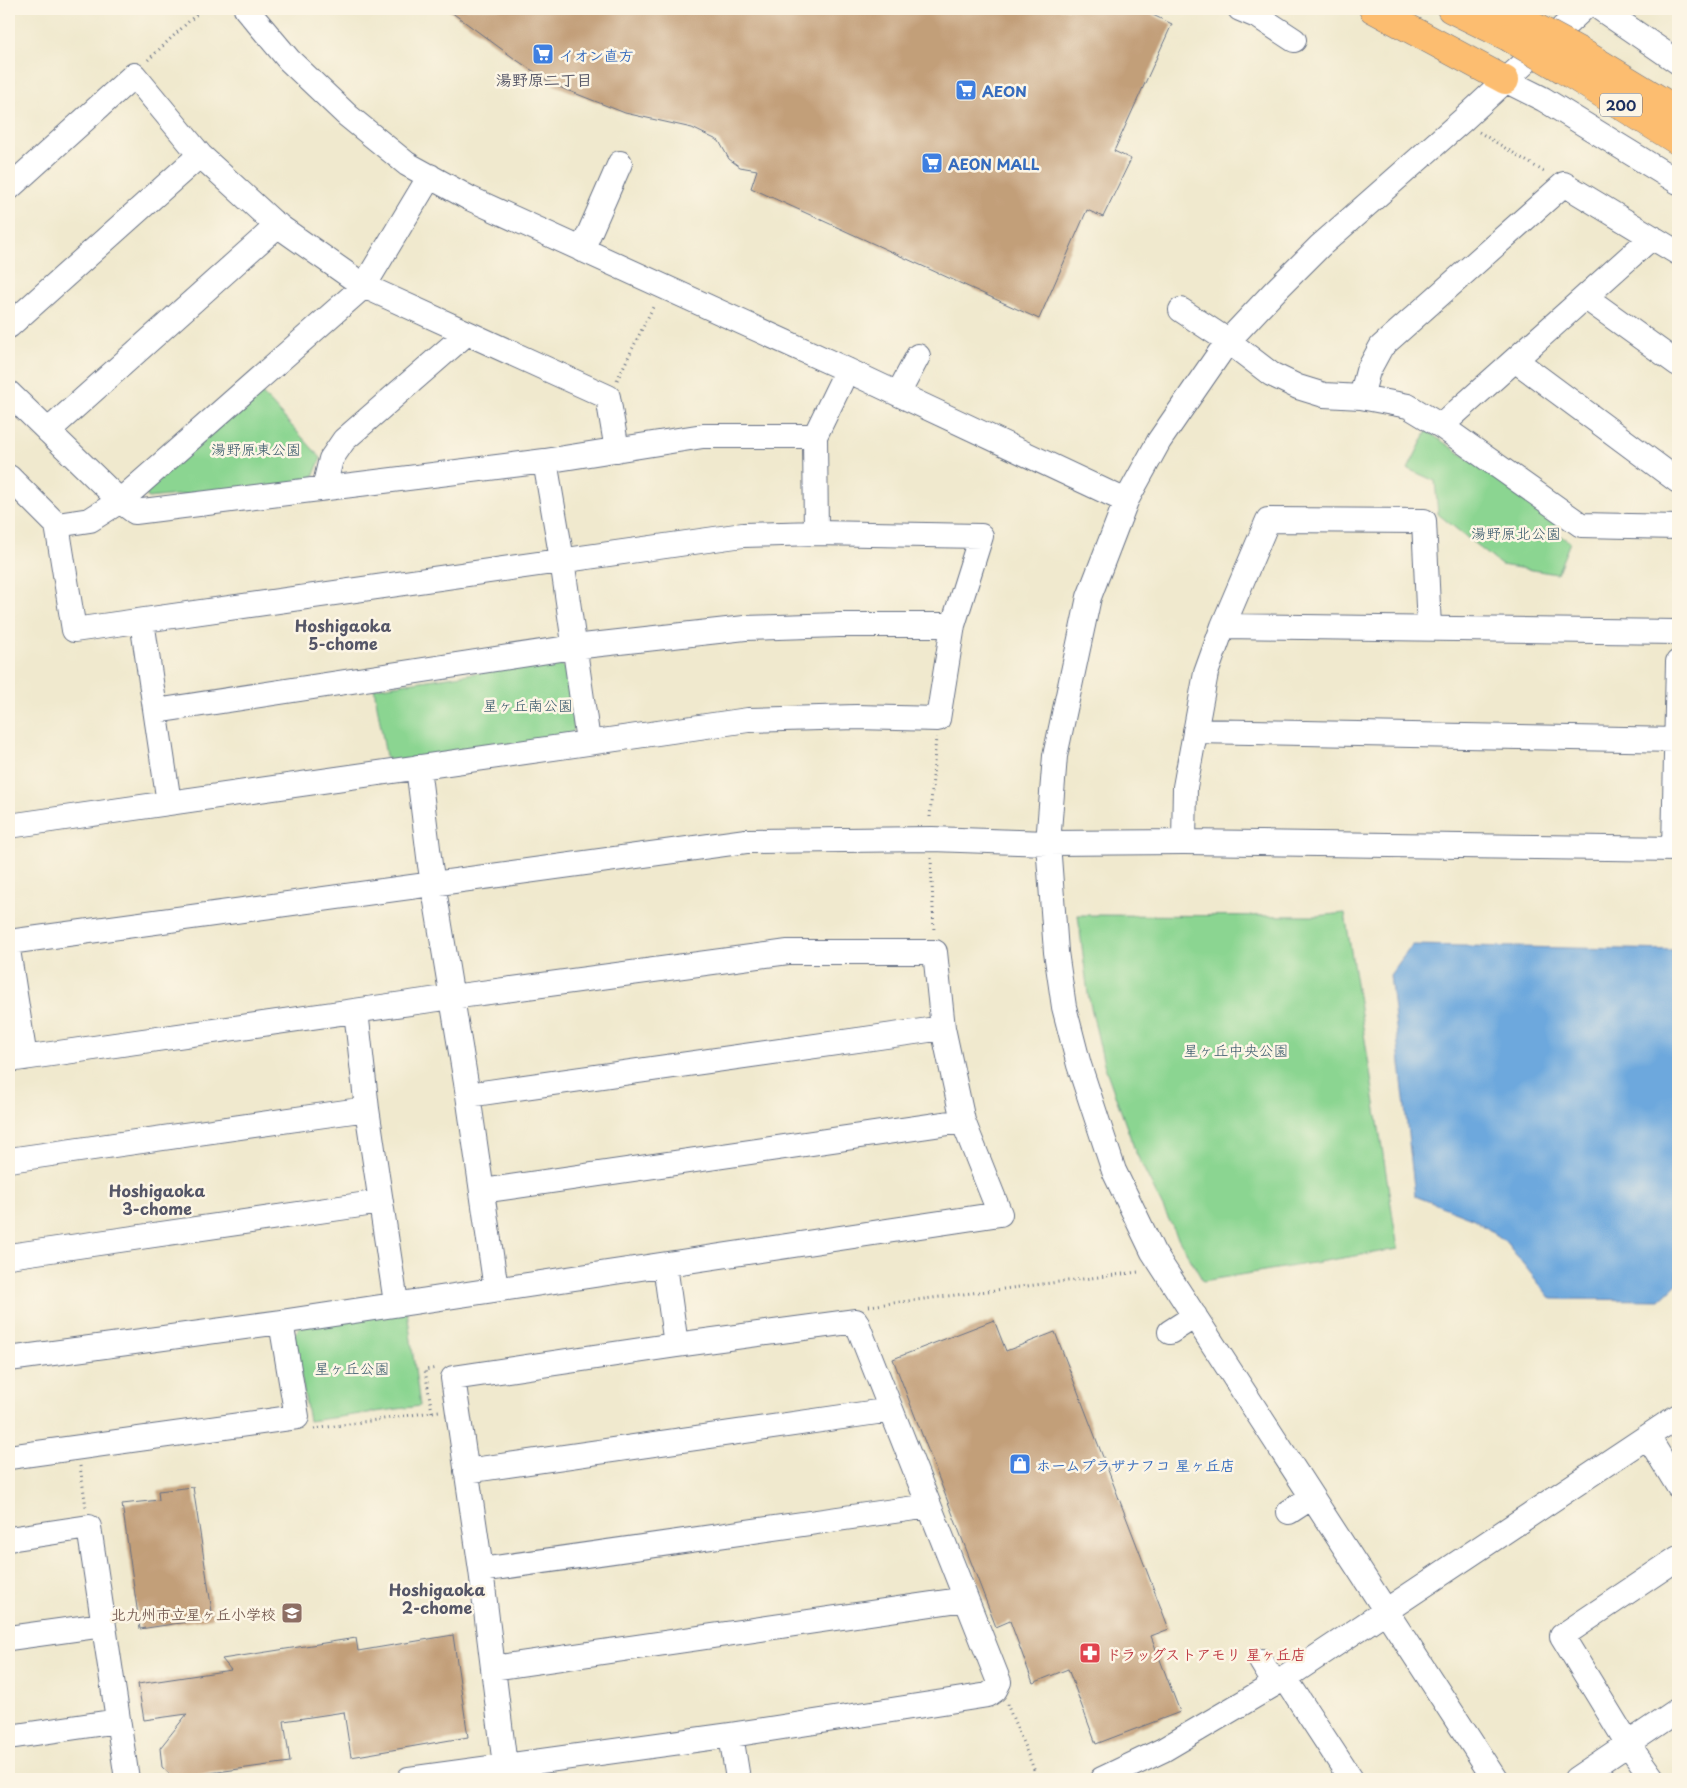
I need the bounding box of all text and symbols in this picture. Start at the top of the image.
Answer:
supermarket icon: イオン直方 [531,42,555,66]
place label: イオン直方 [559,43,634,66]
district label: 湯野原二丁目 [496,67,592,91]
supermarket icon: AEON [954,78,978,102]
place label: AEON [982,79,1027,102]
road number: 200 [1600,94,1642,116]
supermarket icon: AEON MALL [920,151,944,175]
place label: AEON MALL [948,152,1040,175]
park label: 湯野原東公園 [211,437,301,460]
park label: 湯野原北公園 [1471,521,1561,544]
district label: Hoshigaoka 5-chome [295,613,391,655]
park label: 星ヶ丘南公園 [483,693,573,716]
park label: 星ヶ丘中央公園 [1183,1038,1289,1061]
district label: Hoshigaoka 3-chome [109,1178,205,1220]
park label: 星ヶ丘公園 [314,1356,390,1379]
shop icon: ホームプラザナフコ 星ヶ丘店 [1008,1452,1032,1476]
place label: ホームプラザナフコ 星ヶ丘店 [1036,1453,1235,1476]
district label: Hoshigaoka 2-chome [389,1577,485,1619]
school or university icon: 北九州市立星ヶ丘小学校 [280,1601,304,1625]
place label: 北九州市立星ヶ丘小学校 [111,1602,276,1625]
pharmacy icon: ドラッグストアモリ 星ヶ丘店 [1078,1641,1102,1665]
place label: ドラッグストアモリ 星ヶ丘店 [1106,1642,1306,1665]

